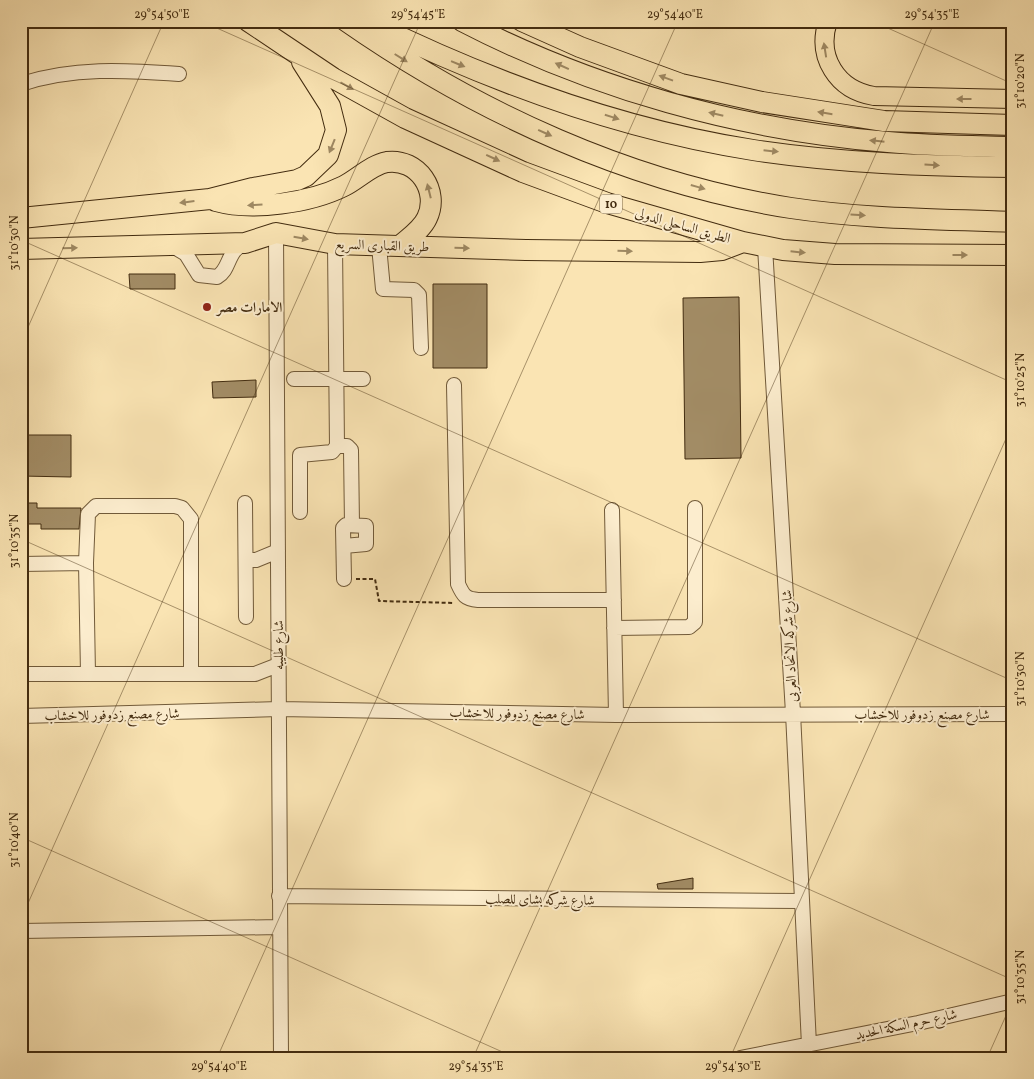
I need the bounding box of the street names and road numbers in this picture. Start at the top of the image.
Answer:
road number: 10 [600,194,622,213]
street label: الطريق الساحلى الدولى [633,204,733,249]
street label: طريق القبارى السريع [334,235,430,261]
street label: شارع شركه الاتحاد العربى [778,589,804,703]
street label: شارع طليبه [270,620,290,670]
street label: شارع مصنع زدوفور للاخشاب [449,704,585,728]
street label: شارع مصنع زدوفور للاخشاب [44,705,180,729]
street label: شارع مصنع زدوفور للاخشاب [854,706,990,728]
street label: شارع شركه بشاى للصلب [485,890,595,912]
street label: شارع حرم السكة الحديد [854,1005,959,1047]

